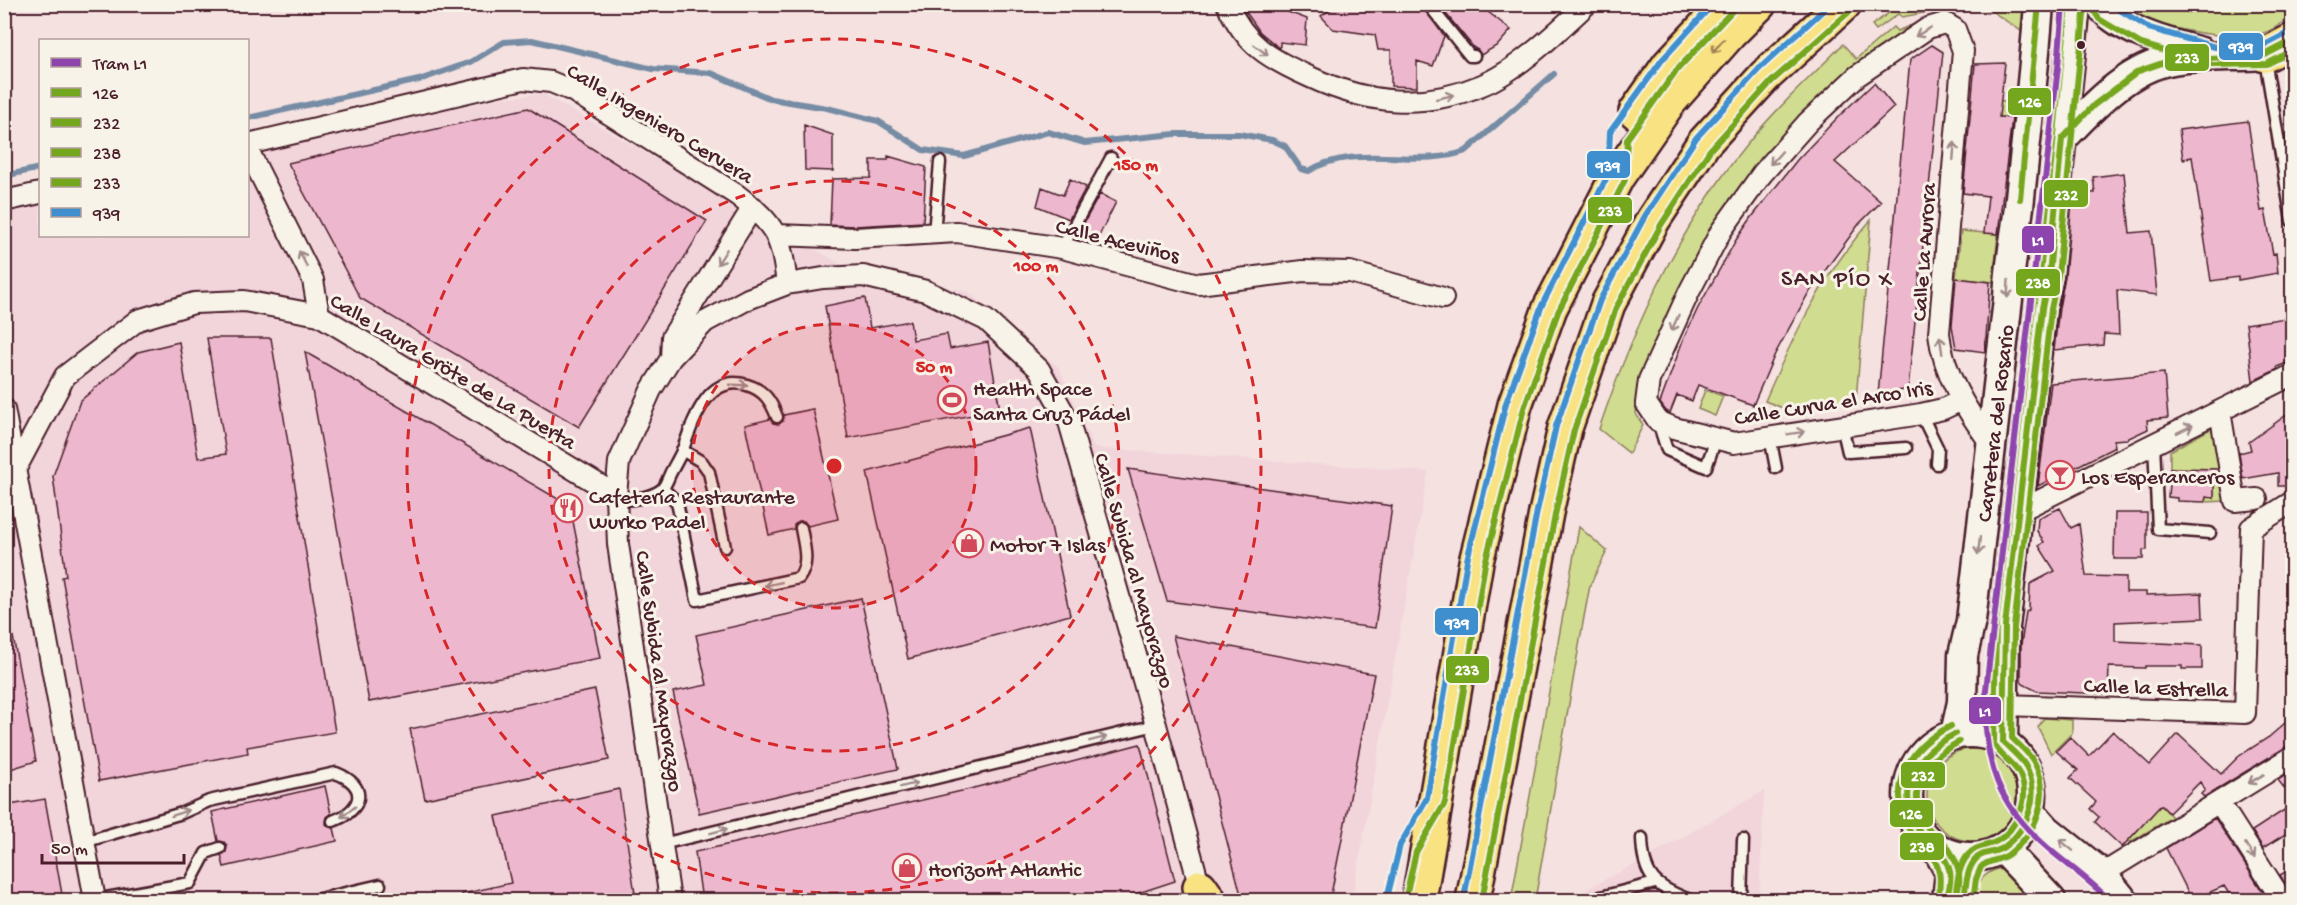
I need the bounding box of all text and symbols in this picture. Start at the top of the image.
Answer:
one-way arrow [1915,26,1932,38]
line badge: 939 [2218,32,2264,61]
legend [39,39,249,237]
one-way arrow [1711,39,1725,54]
unlabelled marker [2075,39,2087,51]
text: 939 [2228,40,2253,59]
line badge: 233 [2164,43,2210,72]
one-way arrow [1253,44,1269,56]
text: 233 [2175,51,2199,70]
text: Tram L1 [92,55,147,76]
street label: Calle Ingeniero Cervera [561,59,758,192]
text: 126 [92,85,119,106]
line badge: 126 [2007,87,2052,116]
one-way arrow [1435,90,1454,102]
text: 126 [2018,95,2042,114]
text: 232 [93,115,120,136]
one-way arrow [1949,142,1960,161]
text: 238 [93,145,121,166]
line badge: 939 [1586,150,1631,179]
one-way arrow [1769,150,1783,165]
text: 150 m [1113,156,1158,177]
text: 939 [1595,159,1620,178]
text: 233 [93,175,121,196]
line badge: 232 [2043,179,2089,208]
street label: Calle La Aurora [1908,182,1944,322]
text: 232 [2054,188,2078,207]
line badge: 233 [1587,196,1633,224]
text: 233 [1598,204,1622,223]
text: 939 [92,205,120,226]
street label: Calle Aceviños [1052,215,1182,271]
line badge: L1 [2021,225,2055,254]
text: L1 [2032,233,2044,252]
one-way arrow [716,248,728,265]
one-way arrow [296,251,308,269]
text: 100 m [1013,257,1059,278]
district label: SAN PÍO X [1781,266,1893,295]
line badge: 238 [2015,268,2061,297]
text: 238 [2026,276,2051,295]
one-way arrow [2003,279,2014,299]
street label: Calle Laura Gröte de La Puerta [324,290,580,458]
one-way arrow [1668,314,1680,332]
street label: Carretera del Rosario [1973,323,2022,523]
one-way arrow [1936,336,1947,356]
text: 50 m [916,358,953,379]
street label: Calle Curva el Arco Iris [1733,376,1935,433]
place label: Health Space Santa Cruz Pádel [973,378,1131,429]
one-way arrow [728,380,748,391]
sports icon: Health Space Santa Cruz Pádel [936,384,968,416]
one-way arrow [2175,423,2193,435]
one-way arrow [1786,427,1806,438]
street label: Calle Subida al Mayorazgo [1086,451,1178,692]
centre of rings [824,456,844,476]
bar icon: Los Esperanceros [2044,459,2076,491]
place label: Los Esperanceros [2081,466,2235,492]
place label: Cafetería Restaurante Wurko Padel [589,486,795,537]
restaurant icon: Cafetería Restaurante Wurko Padel [552,492,584,524]
shop icon: Motor 7 Islas [953,527,985,559]
place label: Motor 7 Islas [990,534,1106,560]
one-way arrow [1973,535,1984,555]
street label: Calle Subida al Mayorazgo [627,549,687,794]
one-way arrow [763,579,783,590]
line badge: 939 [1434,607,1479,636]
text: 939 [1444,616,1469,635]
line badge: 233 [1445,655,1490,684]
text: 233 [1455,663,1479,682]
street label: Calle la Estrella [2083,674,2229,706]
line badge: L1 [1968,696,2002,725]
text: L1 [1979,704,1991,723]
one-way arrow [1088,732,1107,744]
line badge: 232 [1900,761,1946,789]
text: 232 [1911,769,1935,788]
one-way arrow [2248,774,2265,786]
one-way arrow [899,778,918,790]
line badge: 126 [1889,799,1934,828]
one-way arrow [340,805,356,818]
one-way arrow [170,806,189,817]
text: 126 [1899,807,1923,826]
one-way arrow [709,824,728,836]
scale bar [42,827,184,865]
line badge: 238 [1899,832,1945,861]
one-way arrow [2058,839,2074,852]
text: 50 m [51,840,88,861]
text: 238 [1910,840,1935,859]
one-way arrow [2245,842,2257,859]
shop icon: Horizont Atlantic [891,852,923,884]
place label: Horizont Atlantic [928,859,1083,885]

